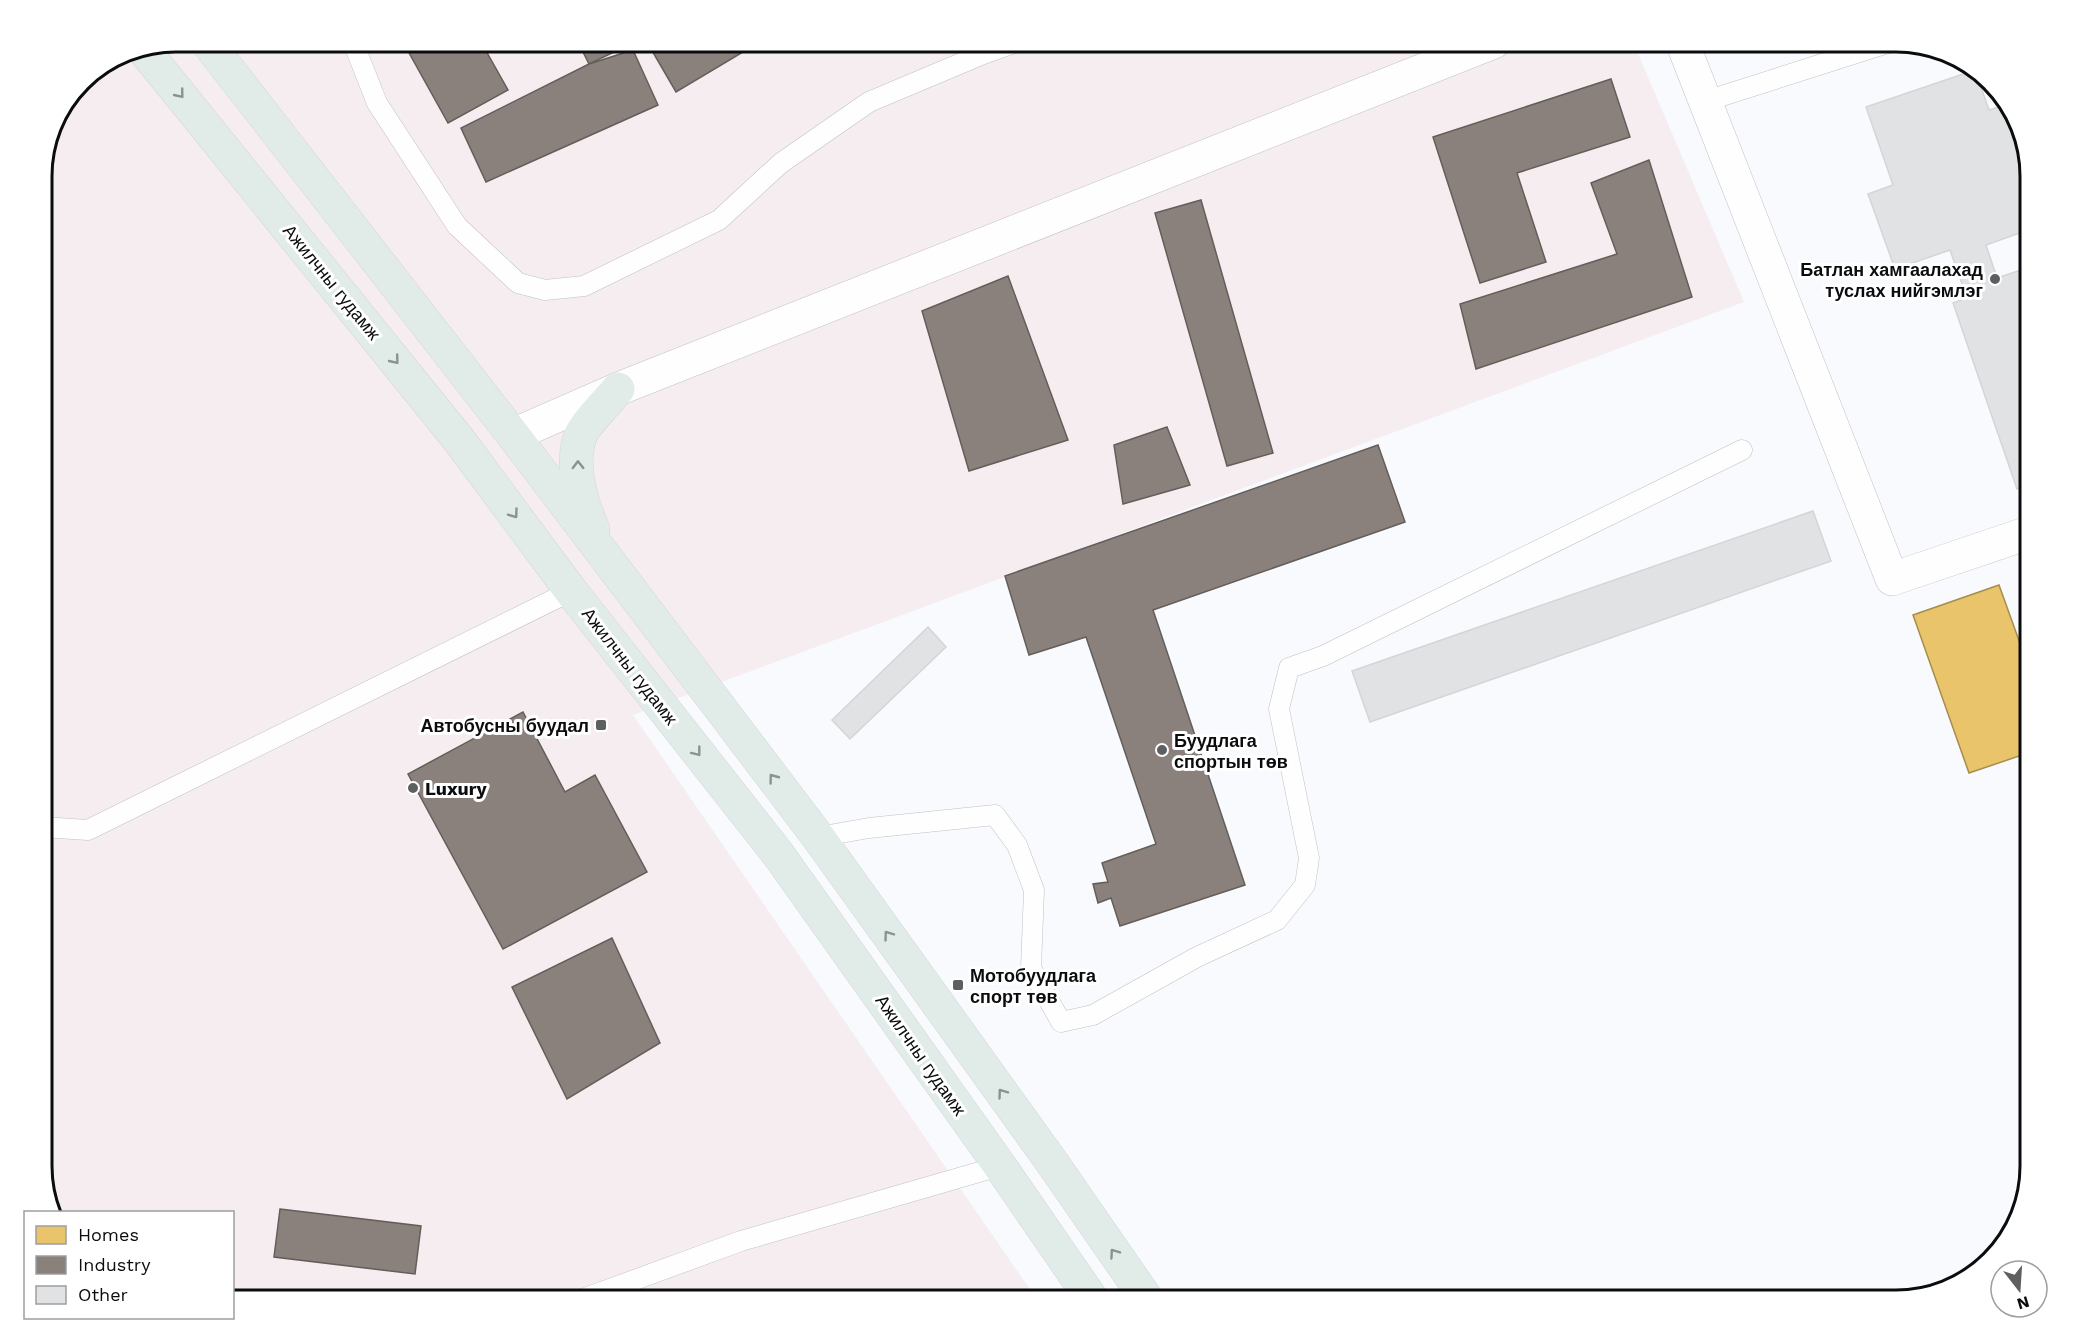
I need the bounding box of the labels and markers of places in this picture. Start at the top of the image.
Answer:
place label: Батлан хамгаалахад туслах нийгэмлэг [1800,259,1984,301]
marker: Батлан хамгаалахад туслах нийгэмлэг [1988,272,2002,286]
place label: Автобусны буудал [420,715,589,736]
marker: Автобусны буудал [594,718,608,732]
place label: Буудлага спортын төв [1174,730,1288,772]
marker: Буудлага спортын төв [1155,743,1169,757]
place label: Luxury [425,778,487,799]
marker: Luxury [406,781,420,795]
place label: Мотобуудлага спорт төв [970,965,1097,1007]
marker: Мотобуудлага спорт төв [951,978,965,992]

